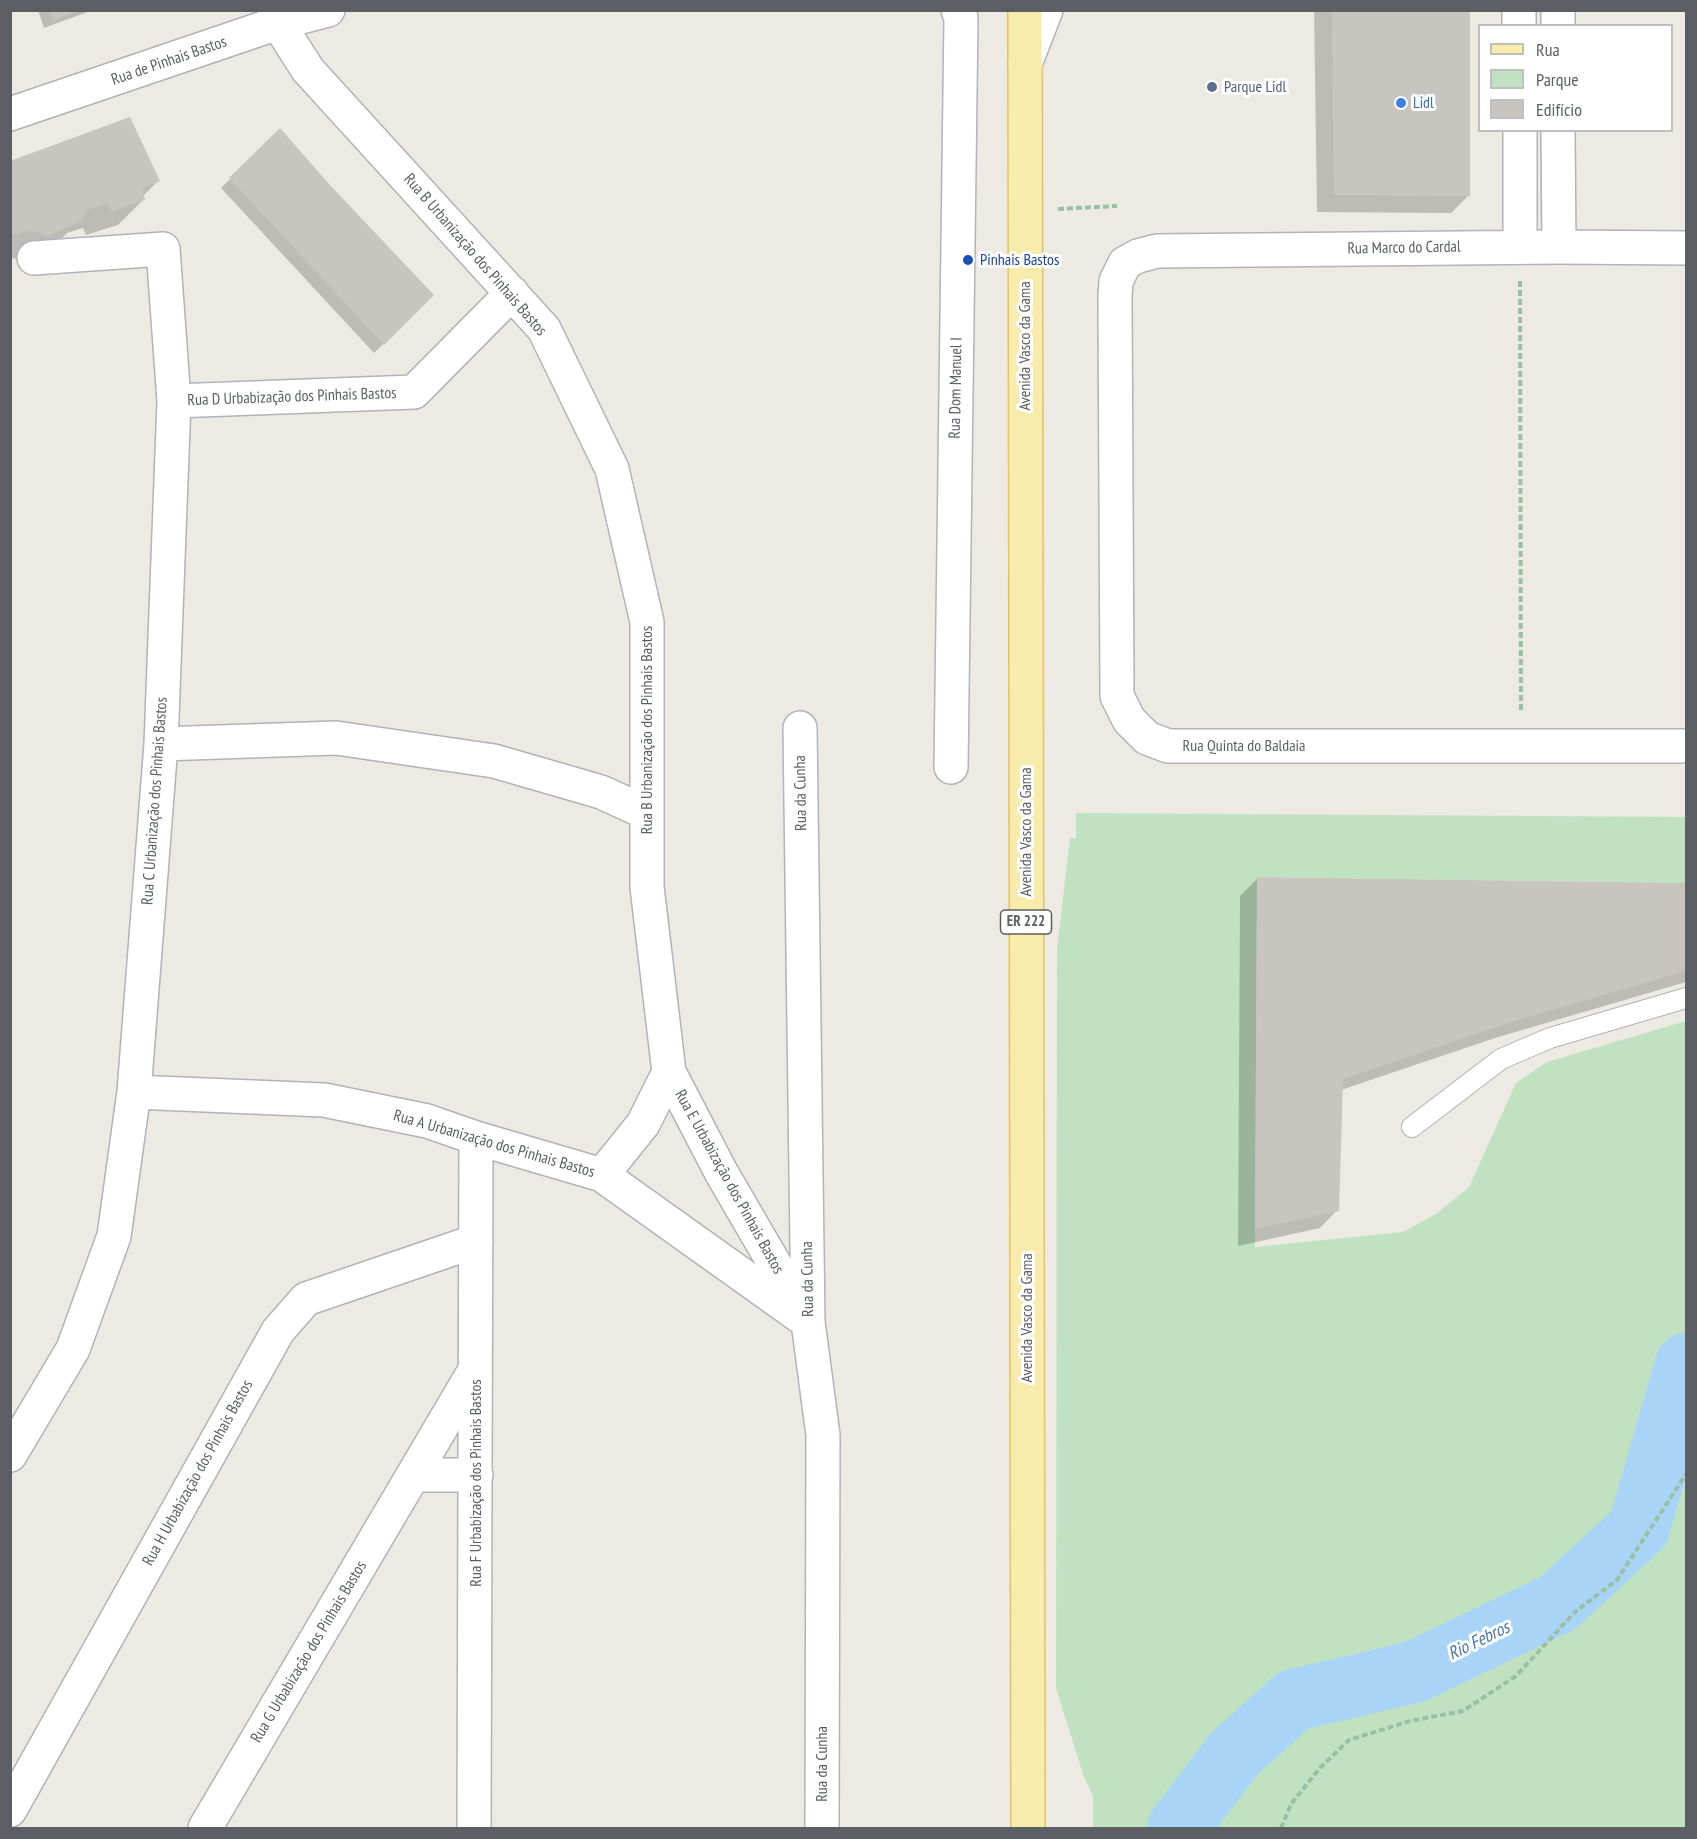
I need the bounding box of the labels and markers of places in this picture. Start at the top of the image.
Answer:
place label: Parque Lidl [1224,77,1286,97]
marker: Parque Lidl [1205,80,1219,94]
place label: Lidl [1413,93,1434,113]
marker: Lidl [1394,96,1408,110]
place label: Pinhais Bastos [980,250,1059,270]
marker: Pinhais Bastos [961,253,975,267]

